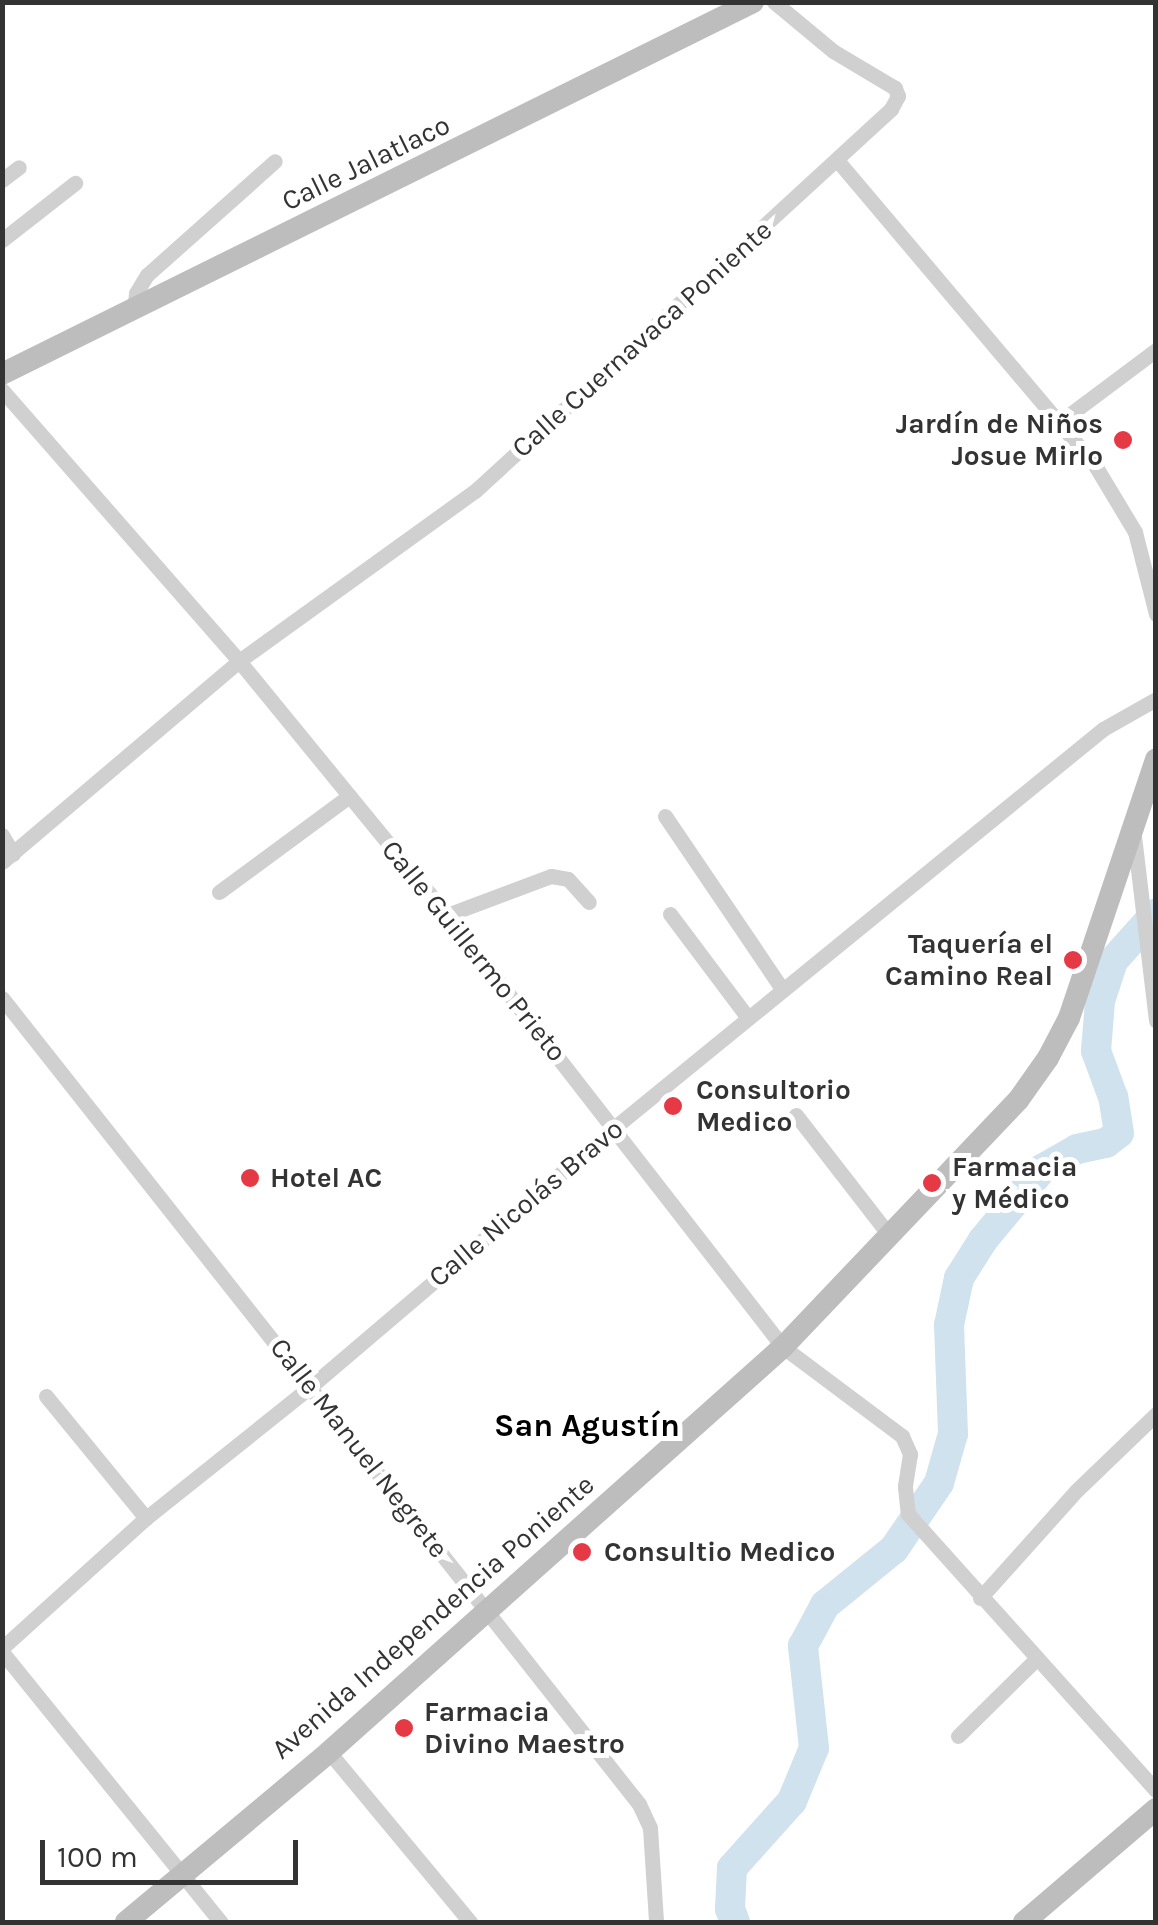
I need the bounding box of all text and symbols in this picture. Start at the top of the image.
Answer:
street label: Calle Jalatlaco [276,108,456,218]
street label: Calle Cuernavaca Poniente [505,213,779,465]
place label: Jardín de Niños Josue Mirlo [896,407,1103,473]
marker: Jardín de Niños Josue Mirlo [1112,429,1134,451]
street label: Calle Guillermo Prieto [374,834,574,1068]
place label: Taquería el Camino Real [885,927,1053,993]
marker: Taquería el Camino Real [1062,949,1084,971]
place label: Consultorio Medico [696,1073,851,1139]
marker: Consultorio Medico [660,1093,686,1119]
street label: Calle Nicolás Bravo [422,1112,630,1294]
place label: Farmacia y Médico [952,1150,1077,1216]
place label: Hotel AC [270,1161,382,1195]
marker: Hotel AC [239,1167,261,1189]
marker: Farmacia y Médico [921,1172,943,1194]
street label: Calle Manuel Negrete [263,1331,455,1565]
district label: San Agustín [494,1407,680,1445]
street label: Avenida Independencia Poniente [265,1468,601,1766]
place label: Consultio Medico [604,1535,835,1569]
marker: Consultio Medico [569,1539,595,1565]
place label: Farmacia Divino Maestro [424,1695,625,1761]
marker: Farmacia Divino Maestro [393,1717,415,1739]
scale bar [45,1820,302,1882]
text: 100 m [57,1839,138,1875]

